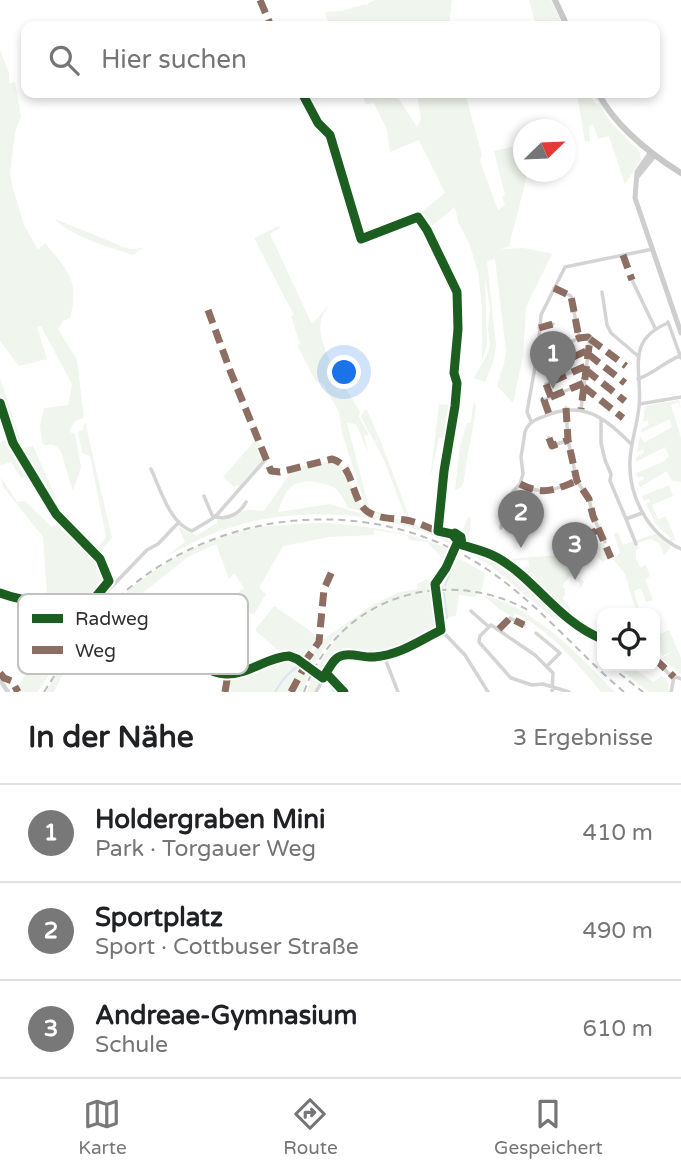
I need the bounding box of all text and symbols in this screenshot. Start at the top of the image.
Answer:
search box [21,21,660,98]
icon: search [45,41,83,79]
text: Hier suchen [101,44,247,75]
north arrow [513,119,576,182]
pin: 1 [530,331,576,389]
your location [327,355,361,389]
pin: 2 [498,490,544,548]
pin: 3 [552,522,598,580]
legend [18,594,248,674]
text: Radweg [75,608,149,630]
map controls [597,608,660,671]
button: locate [597,608,660,671]
text: Weg [75,640,116,662]
text: In der Nähe [28,719,194,756]
text: 3 Ergebnisse [513,724,653,752]
text: Holdergraben Mini [95,804,326,835]
text: 1 [44,819,58,847]
text: 410 m [583,819,653,847]
text: Park · Torgauer Weg [95,835,316,863]
text: Sportplatz [95,902,223,933]
text: 2 [44,917,58,945]
text: 490 m [583,917,653,945]
text: Sport · Cottbuser Straße [95,933,359,961]
text: Andreae-Gymnasium [95,1000,357,1031]
text: 3 [44,1015,58,1043]
text: 610 m [583,1015,653,1043]
text: Schule [95,1031,168,1059]
tab: Karte [78,1095,127,1159]
tab: Route [283,1095,338,1159]
tab: Gespeichert [494,1095,603,1159]

